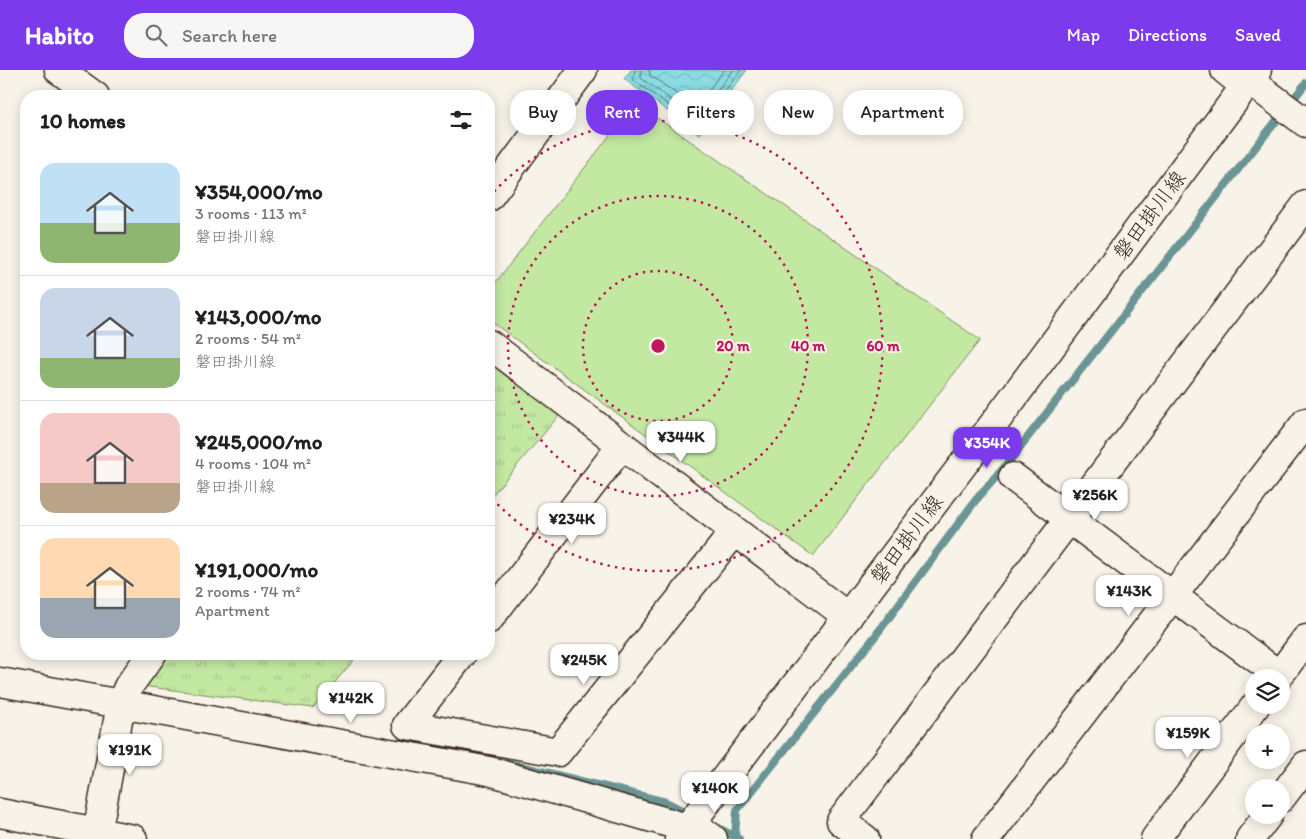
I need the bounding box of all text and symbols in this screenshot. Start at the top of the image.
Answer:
search box [124,13,474,58]
text: Habito [25,21,94,50]
icon: search [142,21,170,49]
text: Search here [182,24,277,47]
text: Map [1067,24,1100,46]
text: Directions [1128,24,1207,46]
text: Saved [1235,24,1281,46]
chip: Buy [510,90,576,135]
chip: Rent [586,90,658,135]
chip: Filters [668,90,754,135]
chip: New [764,90,833,135]
chip: Apartment [843,90,963,135]
icon: filters [447,106,475,134]
text: 10 homes [40,108,126,133]
street label: 磐田掛川線 [1107,166,1191,264]
text: ¥354,000/mo [195,179,323,204]
icon: home [80,183,140,243]
text: 3 rooms · 113 m² [195,204,307,223]
text: 磐田掛川線 [195,227,275,246]
text: ¥143,000/mo [195,304,322,329]
icon: home [80,308,140,368]
text: 2 rooms · 54 m² [195,329,301,348]
centre of rings [649,337,667,355]
text: 20 m [716,337,750,355]
text: 40 m [791,337,826,355]
text: 60 m [866,337,900,355]
text: 磐田掛川線 [195,352,275,371]
pin: ¥344K [646,420,716,463]
pin: ¥354K [952,426,1022,469]
text: ¥344K [657,427,705,446]
text: ¥245,000/mo [195,429,322,454]
icon: home [80,433,140,493]
text: ¥354K [964,433,1010,452]
text: 4 rooms · 104 m² [195,454,311,473]
text: 磐田掛川線 [195,477,275,496]
pin: ¥256K [1060,478,1130,521]
text: ¥256K [1073,485,1117,504]
street label: 磐田掛川線 [864,490,948,588]
pin: ¥234K [537,502,607,545]
text: ¥234K [549,509,595,528]
text: ¥191,000/mo [195,557,318,582]
icon: home [80,558,140,618]
pin: ¥143K [1094,574,1164,617]
text: ¥143K [1107,581,1151,600]
text: 2 rooms · 74 m² [195,582,300,601]
text: Apartment [195,601,270,620]
pin: ¥245K [549,644,619,686]
text: ¥245K [561,650,607,669]
map controls [1245,669,1290,824]
button: layers [1245,669,1290,714]
pin: ¥142K [316,682,386,724]
text: ¥142K [329,688,373,707]
pin: ¥159K [1153,716,1223,759]
text: ¥159K [1166,723,1210,742]
button: + [1245,724,1290,769]
pin: ¥191K [95,734,165,776]
text: ¥191K [109,740,151,759]
pin: ¥140K [680,772,750,814]
text: ¥140K [692,778,738,797]
button: − [1245,779,1290,824]

